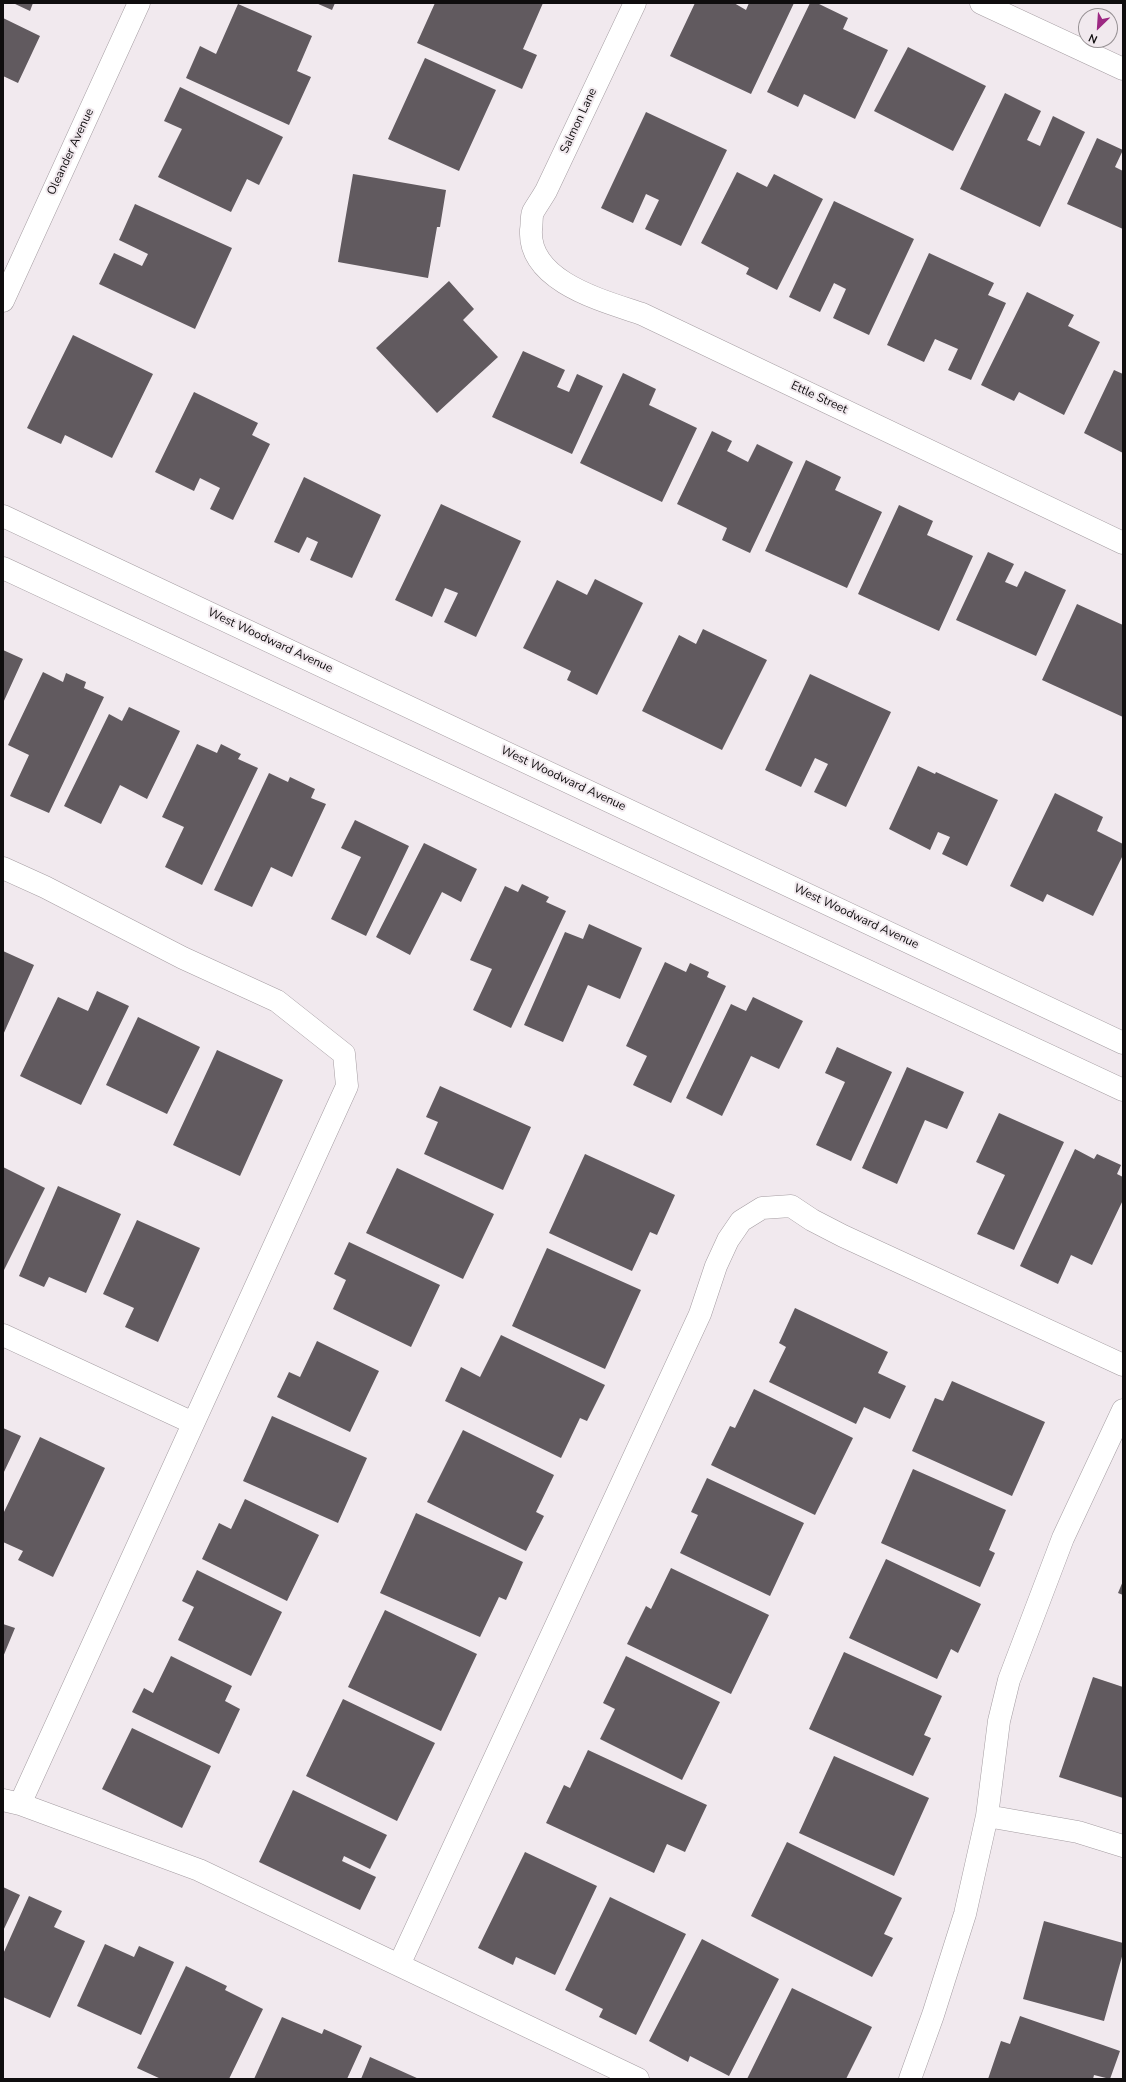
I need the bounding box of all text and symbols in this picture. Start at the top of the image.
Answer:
north arrow [1078,8,1118,48]
text: N [1086,30,1100,47]
street label: Salmon Lane [558,86,600,156]
street label: Oleander Avenue [45,106,97,198]
street label: Ettle Street [788,379,850,417]
street label: West Woodward Avenue [205,606,335,676]
street label: West Woodward Avenue [498,744,628,814]
street label: West Woodward Avenue [791,882,921,952]

